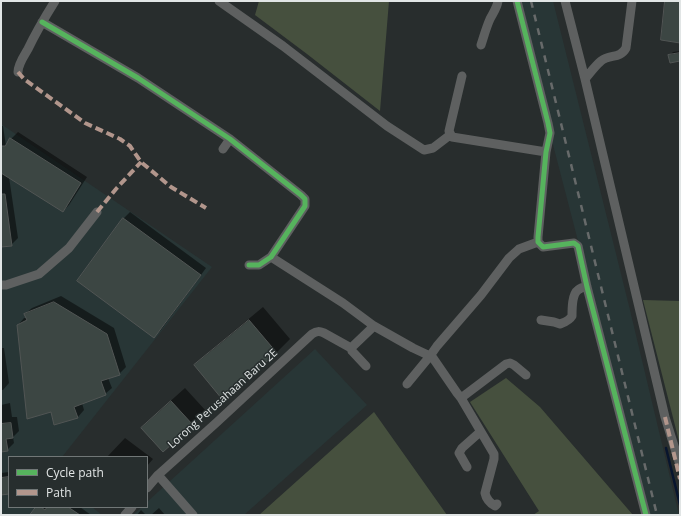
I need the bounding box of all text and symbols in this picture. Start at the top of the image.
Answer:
street label: Lorong Perusahaan Baru 2E [166,346,280,452]
legend [8,456,148,508]
text: Cycle path [46,464,104,481]
text: Path [46,484,72,501]

